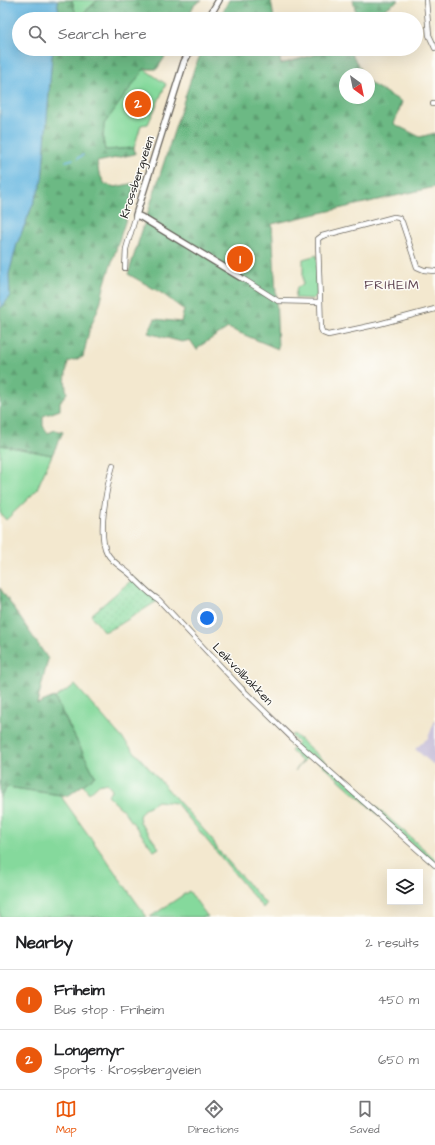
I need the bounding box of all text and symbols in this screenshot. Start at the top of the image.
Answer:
search box [12,12,423,56]
icon: search [26,23,48,45]
text: Search here [58,24,147,45]
north arrow [339,68,375,104]
pin: 2 [125,89,151,119]
street label: Krossbergveien [116,134,160,221]
pin: 1 [227,244,253,274]
district label: FRIHEIM [364,276,420,294]
your location [197,608,217,628]
street label: Leikvollbakken [208,639,277,709]
map controls [387,869,423,905]
button: layers [387,869,423,905]
text: Nearby [16,931,73,955]
text: 2 results [365,934,419,952]
text: Friheim [54,980,104,1001]
text: 1 [28,991,30,1009]
text: 450 m [377,991,419,1009]
text: Bus stop · Friheim [54,1001,164,1019]
text: Longemyr [54,1040,124,1061]
text: 2 [25,1051,33,1069]
text: 650 m [378,1051,419,1069]
text: Sports · Krossbergveien [54,1061,201,1079]
tab: Map [55,1098,77,1137]
tab: Directions [188,1098,239,1137]
tab: Saved [350,1098,380,1137]

